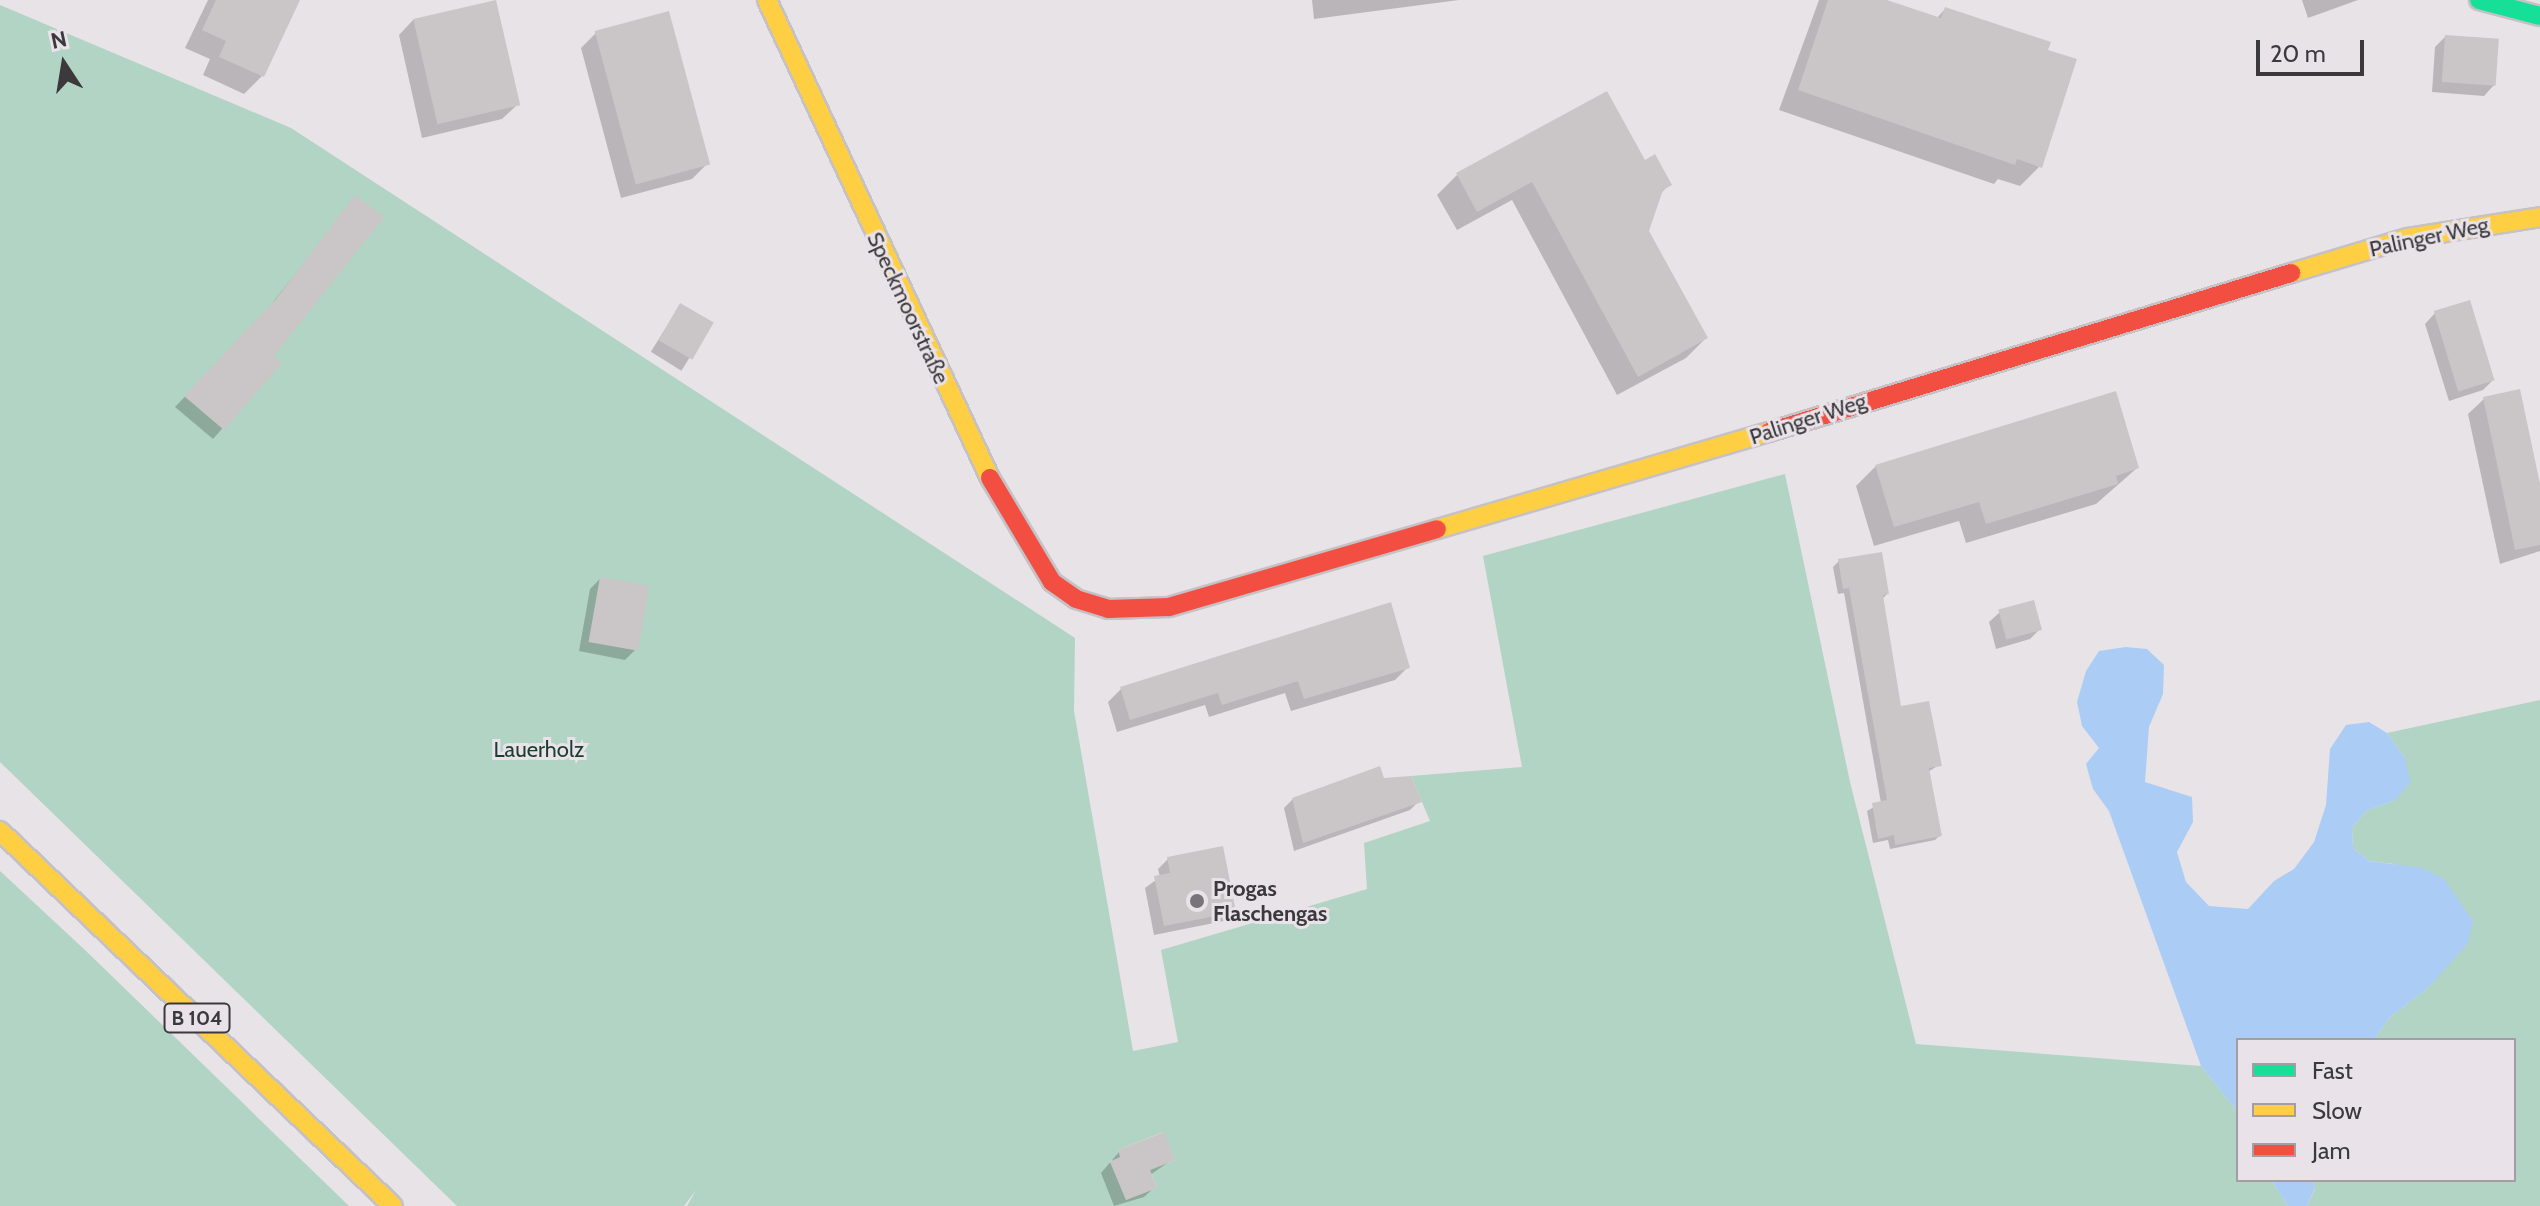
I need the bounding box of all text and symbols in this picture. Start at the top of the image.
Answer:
north arrow [24,24,104,104]
scale bar [2260,24,2368,74]
text: N [48,25,69,55]
text: 20 m [2270,39,2326,68]
street label: Palinger Weg [2367,211,2491,263]
street label: Speckmoorstraße [861,228,955,388]
street label: Palinger Weg [1746,388,1870,450]
park label: Lauerholz [494,737,584,763]
place label: Progas Flaschengas [1213,875,1327,926]
marker: Progas Flaschengas [1188,892,1206,910]
road number: B 104 [163,1002,231,1034]
legend [2236,1038,2516,1182]
text: Fast [2312,1056,2353,1085]
text: Slow [2312,1096,2362,1125]
text: Jam [2312,1136,2350,1165]

